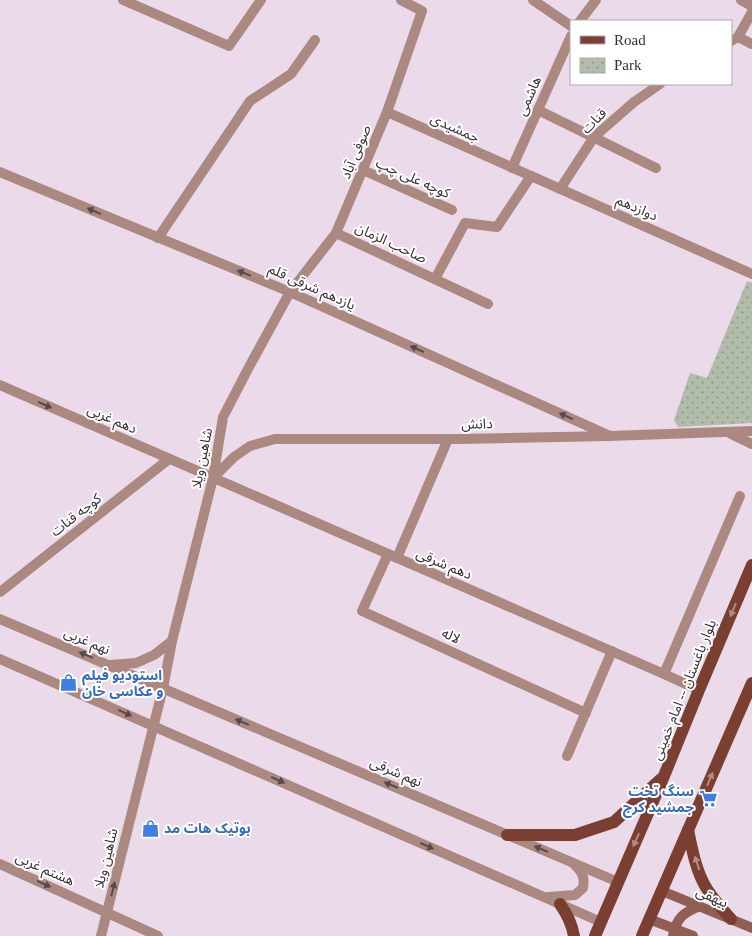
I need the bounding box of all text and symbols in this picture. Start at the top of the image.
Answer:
legend [570,20,732,85]
text: Road [614,32,646,48]
text: Park [614,57,642,73]
street label: هاشمی [514,74,545,118]
street label: قنات [578,105,610,137]
street label: جمشیدی [428,111,482,146]
street label: صوفی آباد [338,122,375,182]
street label: کوچه علی چپ [373,155,453,203]
street label: دوازدهم [613,192,660,227]
one-way arrow [87,207,101,215]
street label: صاحب الزمان [353,220,429,267]
street label: یازدهم شرقی قلم [265,261,358,316]
one-way arrow [237,269,252,277]
one-way arrow [410,345,424,353]
one-way arrow [38,401,52,409]
street label: دهم غربی [84,402,139,439]
one-way arrow [559,411,573,419]
street label: دانش [461,416,493,433]
street label: شاهین ویلا [189,427,216,489]
street label: کوچه قنات [48,490,106,541]
street label: دهم شرقی [413,546,474,585]
one-way arrow [729,603,737,618]
street label: بلوار باغستان -- امام خمینی [649,617,722,764]
street label: نهم غربی [61,625,112,660]
street label: لاله [439,625,463,647]
one-way arrow [79,651,93,659]
place label: استودیو فیلم و عکاسی خان [82,667,163,699]
shop icon: استودیو فیلم و عکاسی خان [58,673,78,693]
one-way arrow [118,710,132,718]
one-way arrow [235,717,249,725]
street label: نهم شرقی [367,754,424,792]
one-way arrow [707,772,715,786]
one-way arrow [271,777,285,785]
one-way arrow [384,781,398,789]
place label: سنگ تخت جمشید کرج [623,783,694,818]
supermarket icon: سنگ تخت جمشید کرج [698,789,718,809]
shop icon: بوتیک هات مد [140,818,160,838]
place label: بوتیک هات مد [164,821,251,836]
street label: شاهین ویلا [91,827,122,890]
one-way arrow [631,833,639,847]
one-way arrow [420,842,434,850]
one-way arrow [533,845,548,853]
street label: هشتم غربی [12,849,77,891]
one-way arrow [692,855,700,870]
one-way arrow [37,880,51,888]
one-way arrow [109,881,117,896]
street label: بیهقی [693,884,730,911]

